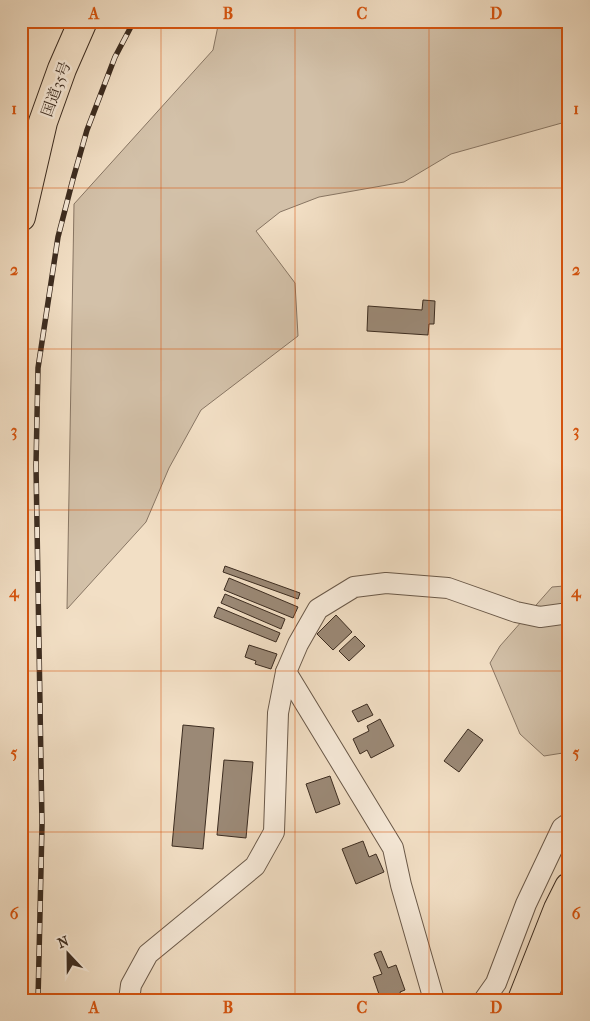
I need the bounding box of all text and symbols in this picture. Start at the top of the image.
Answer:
text: A [88,4,100,23]
text: B [223,4,233,23]
text: C [357,4,368,23]
text: D [490,4,502,23]
street label: 国道35号 [38,59,74,119]
text: 1 [11,99,17,118]
text: 1 [573,99,579,118]
text: 2 [10,260,18,279]
text: 2 [572,260,580,279]
text: 3 [11,421,17,441]
text: 3 [573,421,579,441]
text: 4 [8,582,20,602]
text: 4 [570,582,582,602]
text: 5 [11,743,18,762]
text: 5 [573,743,580,762]
text: 6 [10,904,19,923]
text: 6 [572,904,581,923]
north arrow [42,928,92,978]
text: N [55,932,72,952]
text: A [88,998,100,1017]
text: B [223,998,233,1017]
text: C [357,998,368,1017]
text: D [490,998,502,1017]

